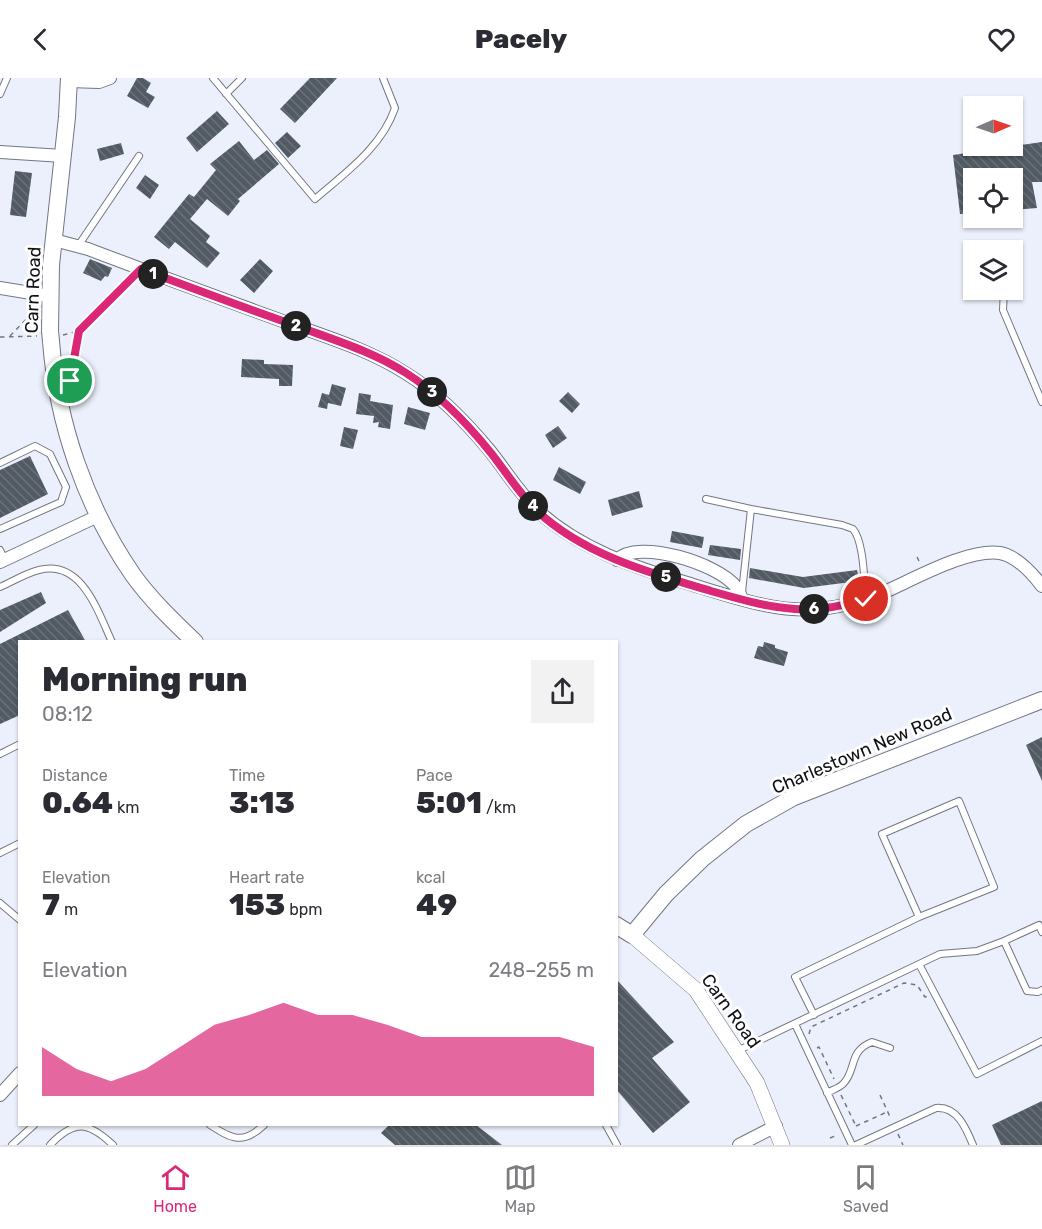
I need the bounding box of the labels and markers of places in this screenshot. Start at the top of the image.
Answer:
pin: 1 [138,259,168,289]
pin: 2 [281,311,311,341]
pin [44,355,95,406]
pin: 3 [417,377,447,407]
pin: 4 [518,491,548,521]
pin: 5 [651,562,681,592]
pin [840,573,891,624]
pin: 6 [799,594,829,624]

